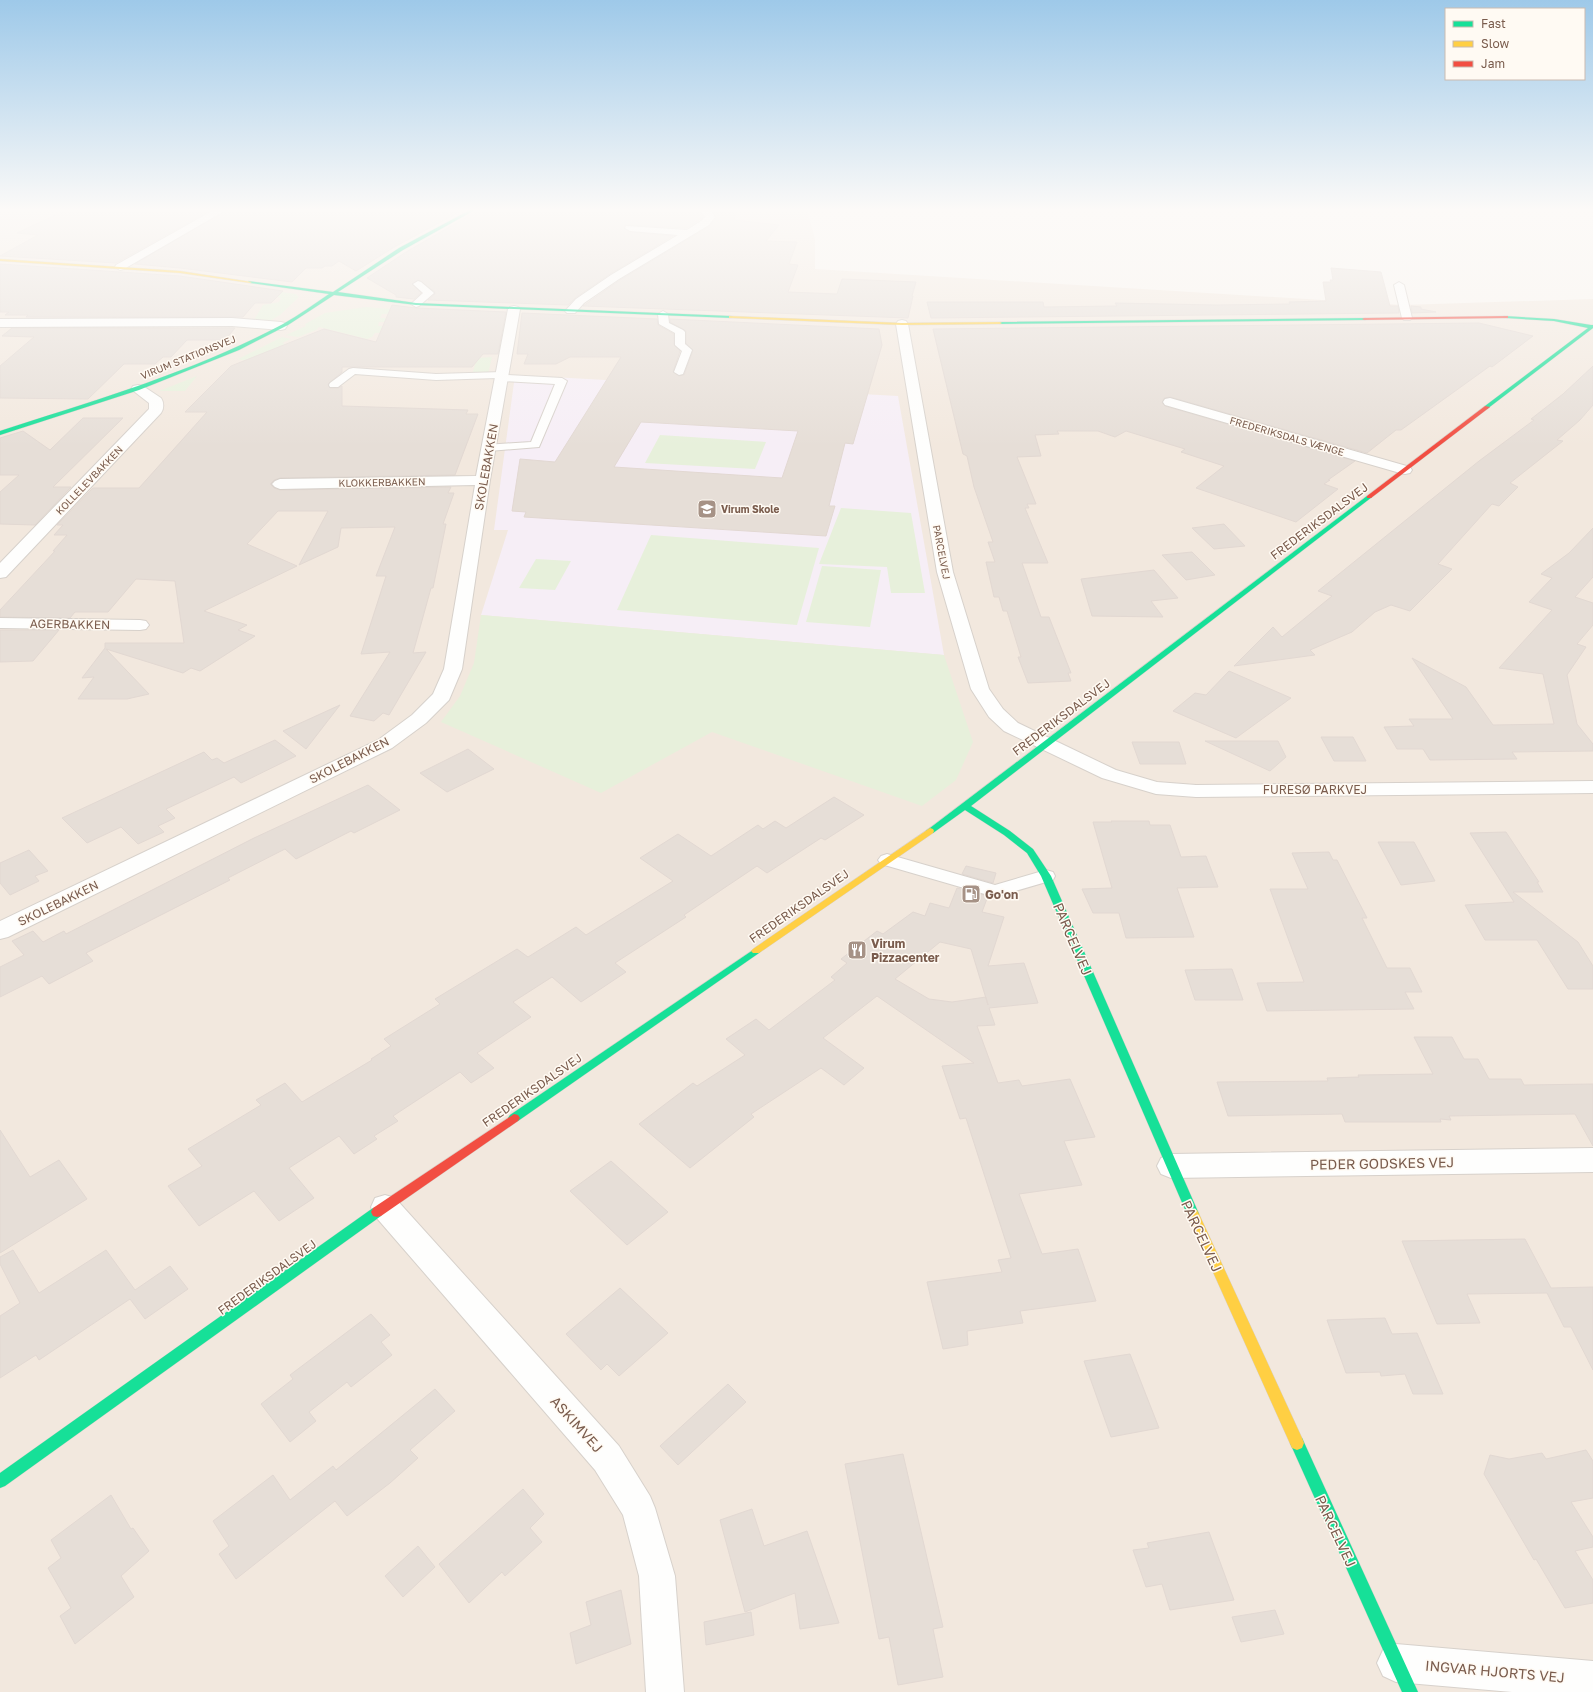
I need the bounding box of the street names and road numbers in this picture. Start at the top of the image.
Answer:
street label: VIRUM STATIONSVEJ [139,332,237,382]
street label: FREDERIKSDALS VÆNGE [1228,414,1346,458]
street label: SKOLEBAKKEN [471,423,501,511]
street label: KOLLELEVBAKKEN [53,443,125,517]
street label: KLOKKERBAKKEN [338,475,426,489]
street label: FREDERIKSDALSVEJ [1267,479,1371,563]
street label: PARCELVEJ [931,524,953,580]
street label: AGERBAKKEN [30,616,110,632]
street label: FREDERIKSDALSVEJ [1009,675,1113,759]
street label: SKOLEBAKKEN [307,733,391,787]
street label: FURESØ PARKVEJ [1263,782,1367,797]
street label: FREDERIKSDALSVEJ [746,866,852,946]
street label: SKOLEBAKKEN [15,877,101,929]
street label: PARCELVEJ [1050,900,1096,978]
street label: FREDERIKSDALSVEJ [479,1050,585,1130]
street label: PEDER GODSKES VEJ [1310,1153,1454,1173]
street label: PARCELVEJ [1178,1197,1226,1275]
street label: FREDERIKSDALSVEJ [215,1236,319,1318]
street label: ASKIMVEJ [547,1392,607,1456]
street label: PARCELVEJ [1312,1492,1360,1570]
street label: INGVAR HJORTS VEJ [1425,1656,1565,1686]

